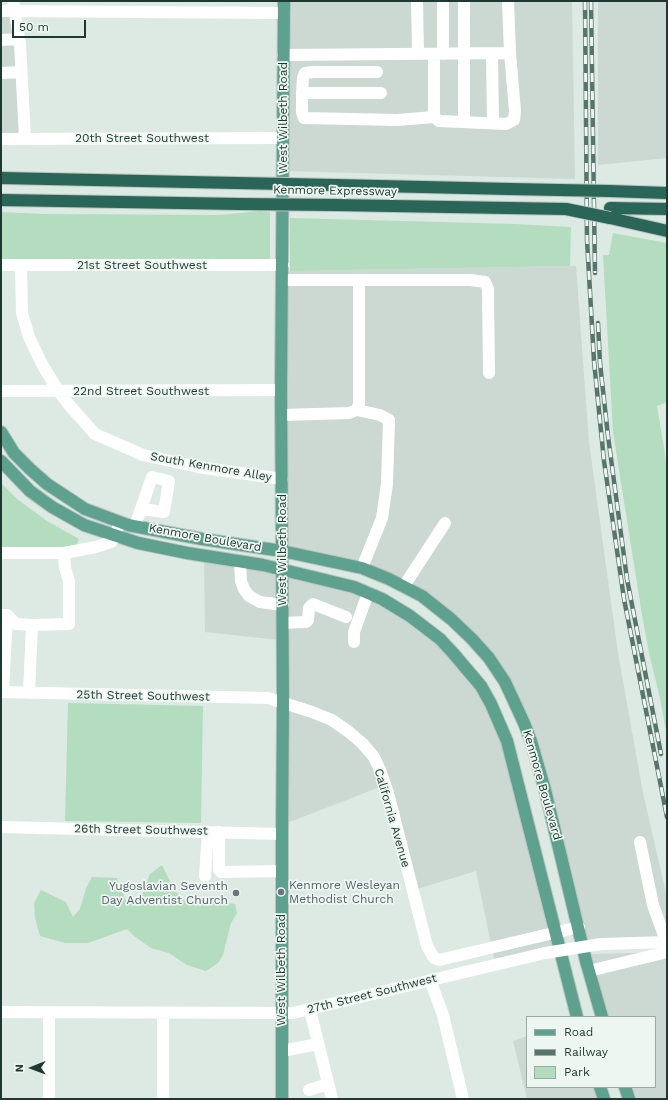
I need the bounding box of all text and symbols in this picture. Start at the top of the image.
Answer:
scale bar [14,12,88,38]
text: 50 m [19,20,49,34]
street label: West Wilbeth Road [276,62,290,174]
street label: 20th Street Southwest [75,131,209,145]
street label: Kenmore Expressway [273,183,397,199]
street label: 21st Street Southwest [77,258,207,272]
street label: 22nd Street Southwest [73,384,209,398]
street label: South Kenmore Alley [149,449,273,485]
street label: West Wilbeth Road [275,494,289,606]
street label: Kenmore Boulevard [148,521,262,555]
street label: 25th Street Southwest [76,688,210,704]
street label: Kenmore Boulevard [519,728,565,842]
street label: California Avenue [371,767,413,869]
street label: 26th Street Southwest [74,822,208,838]
place label: Kenmore Wesleyan Methodist Church [289,878,400,906]
place label: Yugoslavian Seventh Day Adventist Church [101,879,228,907]
marker: Kenmore Wesleyan Methodist Church [276,887,286,897]
marker: Yugoslavian Seventh Day Adventist Church [231,888,241,898]
street label: West Wilbeth Road [274,914,288,1026]
street label: 27th Street Southwest [306,971,438,1017]
legend [526,1016,656,1088]
text: Road [564,1025,593,1039]
text: Railway [564,1045,608,1059]
north arrow [12,1048,52,1088]
text: N [13,1064,26,1072]
text: Park [564,1065,590,1079]

